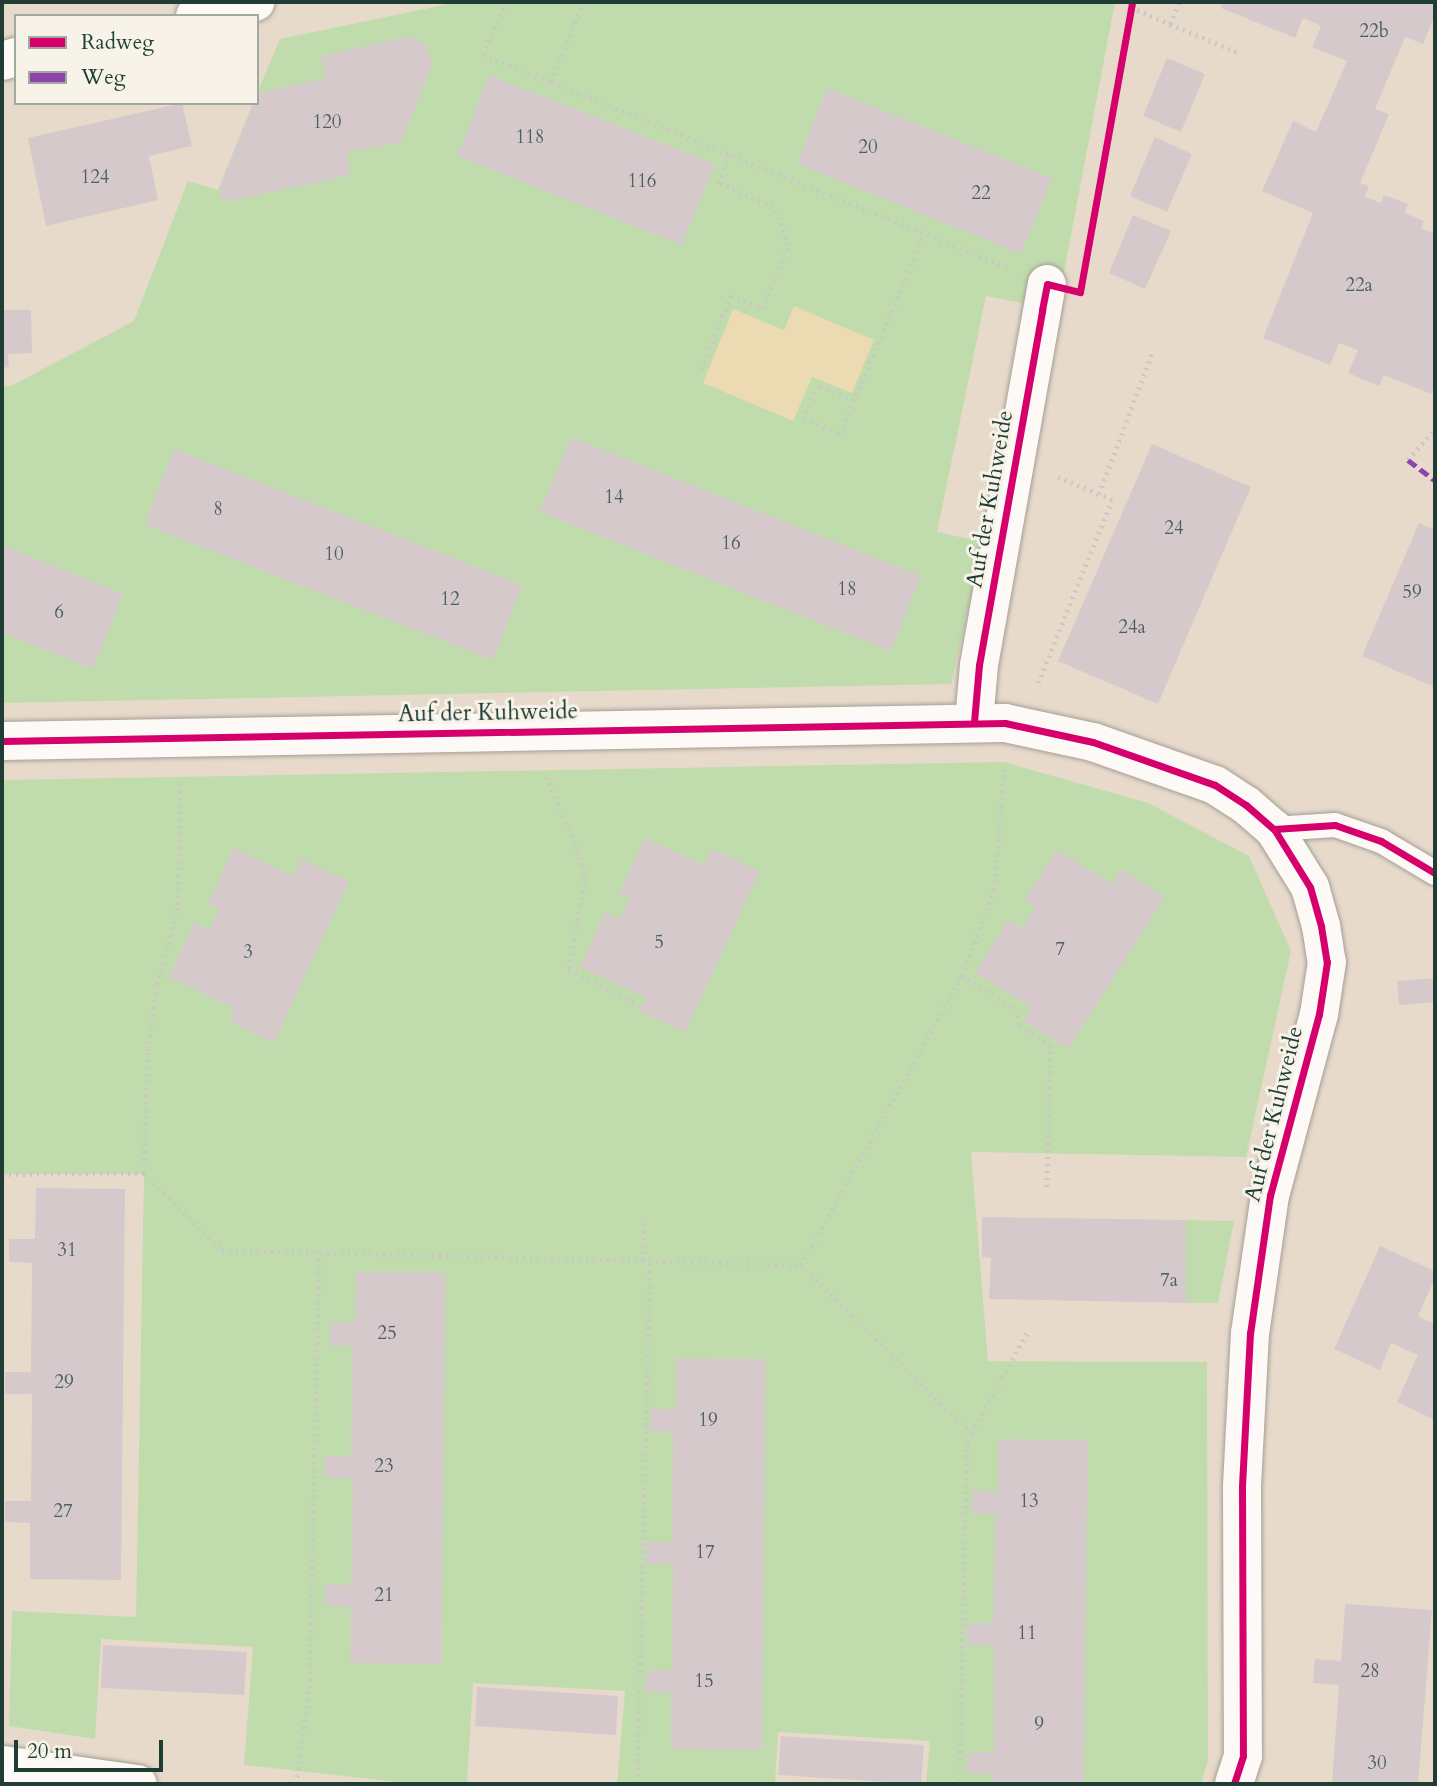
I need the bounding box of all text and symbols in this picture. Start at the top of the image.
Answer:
legend [14,14,259,105]
house number: 22b [1359,21,1389,43]
text: Radweg [81,28,154,57]
text: Weg [81,63,126,92]
house number: 120 [312,112,342,134]
house number: 118 [515,127,545,149]
house number: 20 [858,137,878,159]
house number: 124 [80,167,110,189]
house number: 116 [627,171,657,193]
house number: 22 [971,183,991,205]
house number: 22a [1345,275,1373,297]
street label: Auf der Kuhweide [961,408,1019,590]
house number: 14 [604,487,624,509]
house number: 8 [213,499,223,521]
house number: 24 [1164,518,1184,540]
house number: 16 [721,533,741,555]
house number: 10 [324,544,344,566]
house number: 18 [837,579,857,601]
house number: 59 [1402,582,1422,604]
house number: 12 [440,589,460,611]
house number: 6 [54,602,64,624]
house number: 24a [1118,617,1146,639]
street label: Auf der Kuhweide [398,698,578,728]
house number: 5 [654,932,664,954]
house number: 7 [1055,939,1065,961]
house number: 3 [243,942,253,964]
street label: Auf der Kuhweide [1239,1023,1309,1205]
house number: 31 [57,1240,77,1262]
house number: 7a [1160,1270,1178,1292]
house number: 25 [377,1323,397,1345]
house number: 29 [54,1372,74,1394]
house number: 19 [698,1410,718,1432]
house number: 23 [374,1456,394,1478]
house number: 13 [1019,1491,1039,1513]
house number: 27 [53,1501,73,1523]
house number: 17 [695,1542,715,1564]
house number: 21 [374,1585,394,1607]
house number: 11 [1017,1623,1037,1645]
house number: 28 [1360,1661,1380,1683]
house number: 15 [694,1671,714,1693]
house number: 9 [1034,1714,1044,1736]
scale bar [18,1726,166,1770]
text: 20 m [27,1737,72,1766]
house number: 30 [1367,1753,1387,1775]

